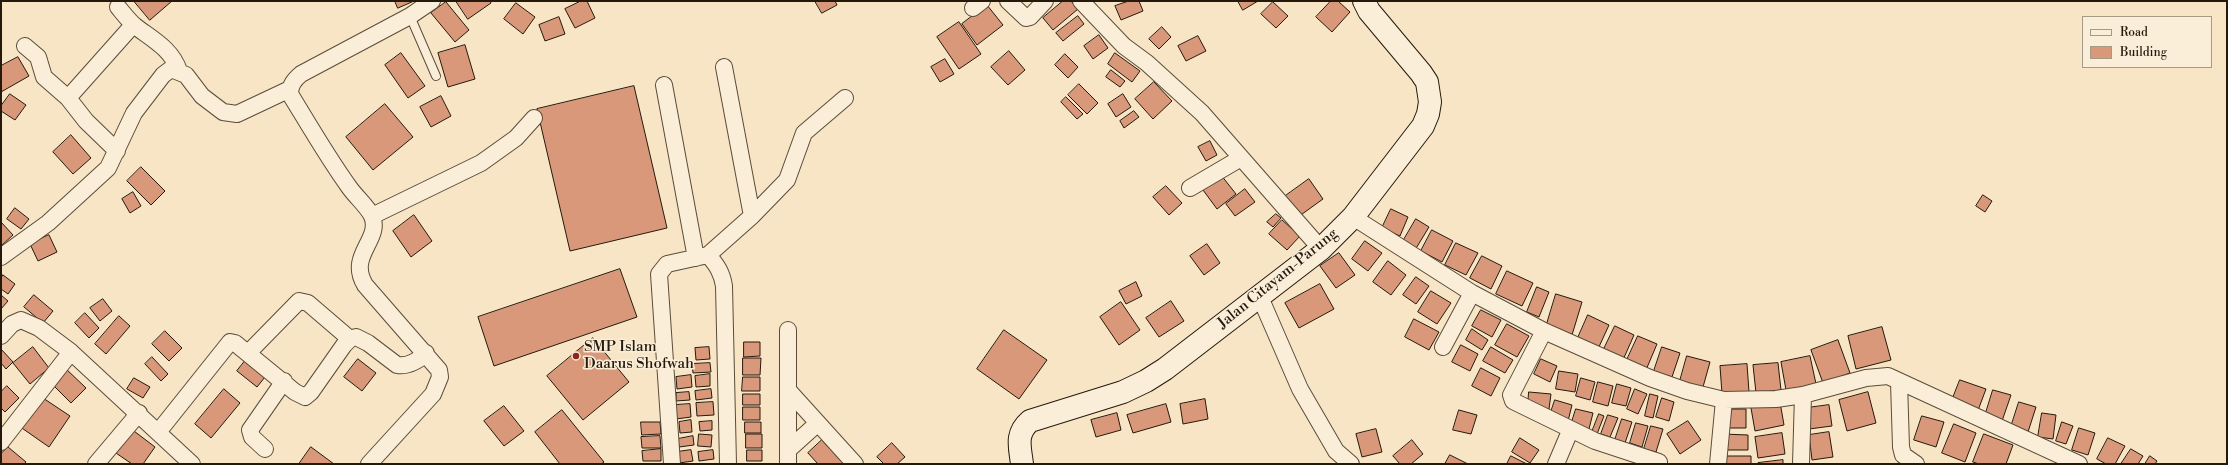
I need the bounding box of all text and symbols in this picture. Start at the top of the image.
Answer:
legend [2082,16,2212,68]
text: Road [2120,25,2148,40]
text: Building [2120,45,2167,60]
street label: Jalan Citayam-Parung [1214,225,1342,333]
place label: SMP Islam Daarus Shofwah [584,338,694,373]
marker: SMP Islam Daarus Shofwah [571,351,581,361]

